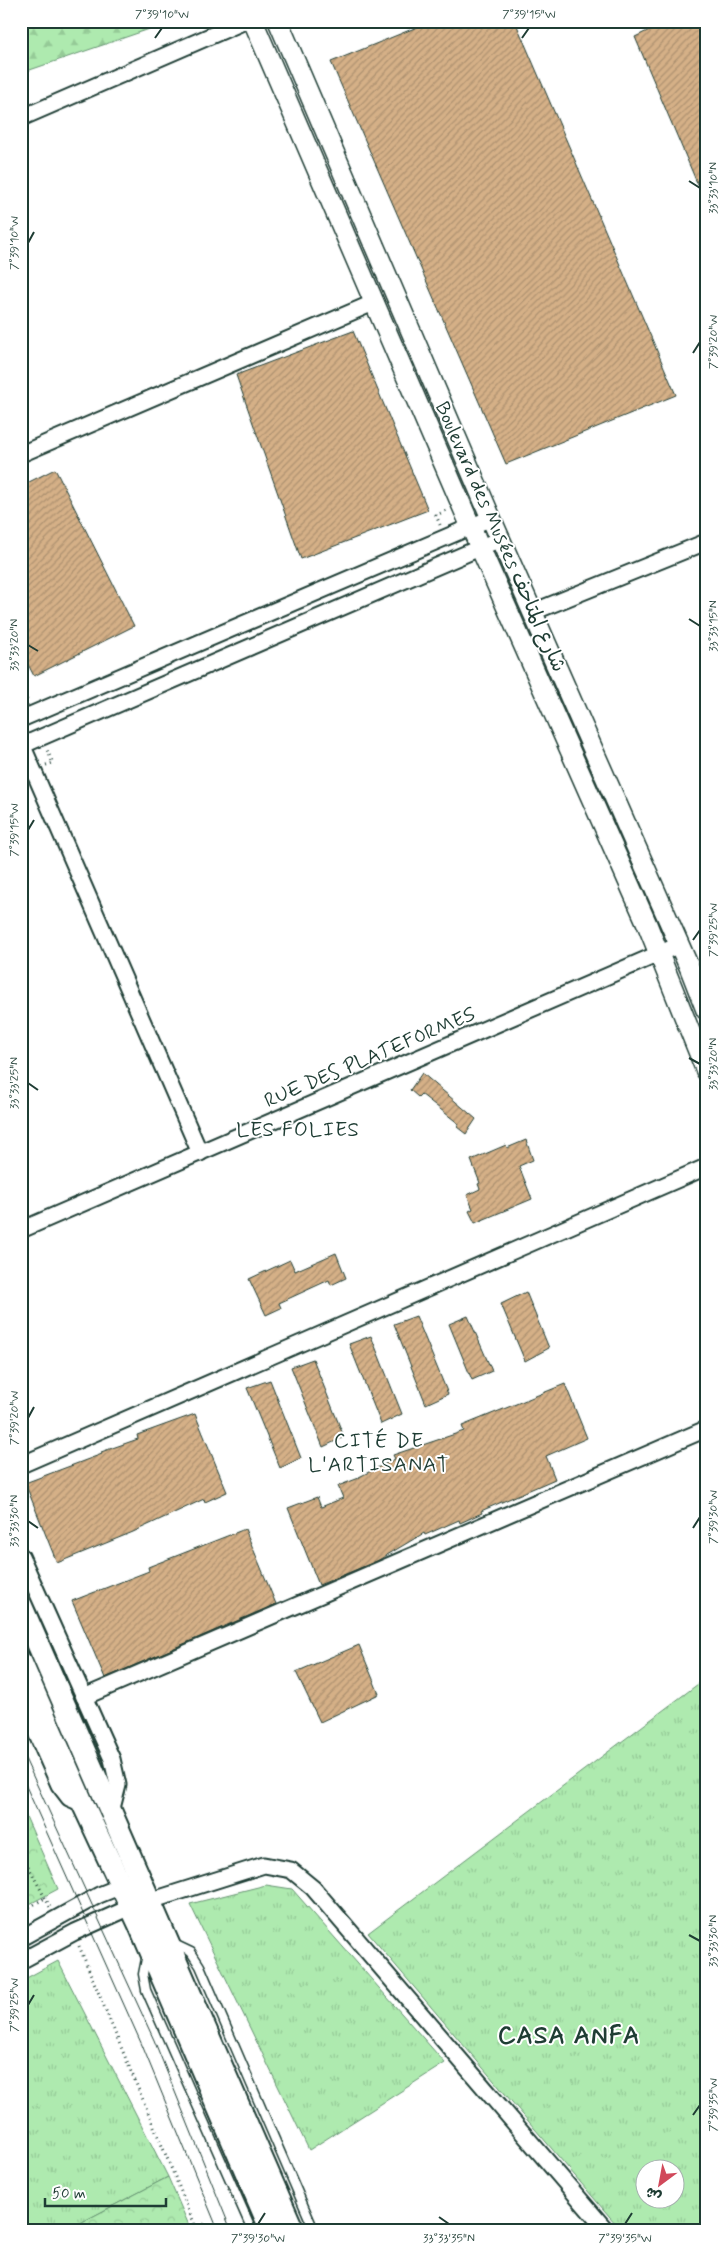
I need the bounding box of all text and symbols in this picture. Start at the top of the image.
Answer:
text: 7°39'10"W [135,7,189,23]
text: 7°39'15"W [502,7,556,23]
text: 33°33'10"N [706,162,722,214]
text: 7°39'10"W [7,216,23,270]
text: 7°39'20"W [706,315,722,369]
street label: Boulevard des Musées شارع المتاحف [428,397,572,677]
text: 33°33'15"N [706,600,722,652]
text: 33°33'20"N [7,619,23,671]
text: 7°39'15"W [7,803,23,857]
text: 7°39'25"W [706,903,722,957]
street label: RUE DES PLATEFORMES [260,1001,480,1115]
text: 33°33'20"N [706,1038,722,1090]
text: 33°33'25"N [7,1057,23,1109]
district label: LES FOLIES [236,1116,360,1144]
text: 7°39'20"W [7,1391,23,1445]
district label: CITÉ DE L'ARTISANAT [308,1427,450,1479]
text: 7°39'30"W [706,1490,722,1544]
text: 33°33'30"N [7,1495,23,1547]
text: 33°33'30"N [706,1915,722,1967]
text: 7°39'25"W [7,1978,23,2032]
district label: CASA ANFA [498,2020,640,2053]
text: 7°39'35"W [706,2078,722,2132]
north arrow [634,2158,684,2208]
scale bar [45,2176,166,2208]
text: ش [642,2182,665,2206]
text: 50 m [52,2184,86,2204]
text: 7°39'30"W [231,2231,285,2247]
text: 33°33'35"N [423,2231,475,2247]
text: 7°39'35"W [598,2231,652,2247]

